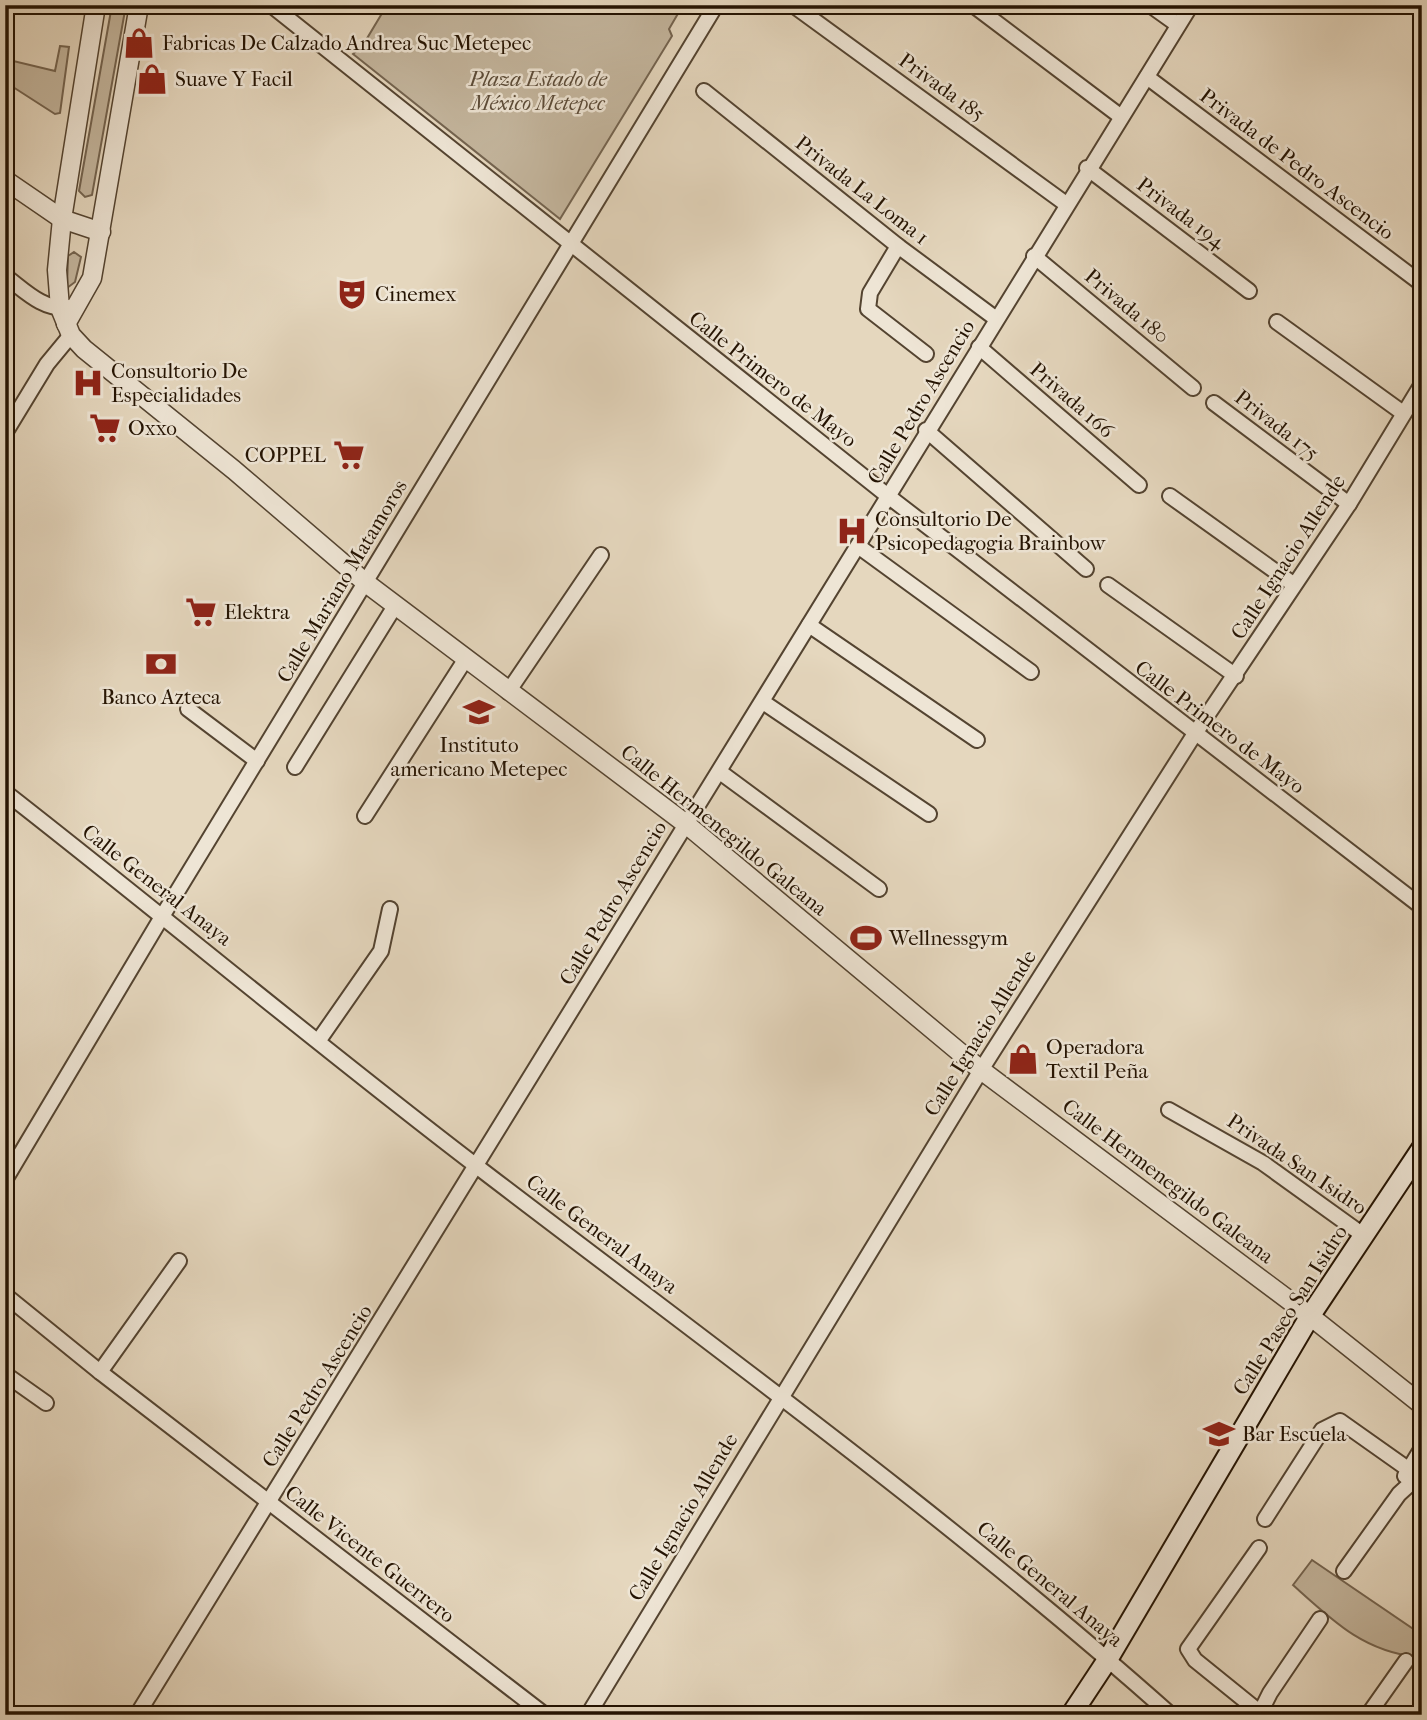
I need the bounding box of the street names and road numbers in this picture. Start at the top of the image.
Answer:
street label: Privada 185 [894,48,990,126]
street label: Privada de Pedro Ascencio [1195,83,1399,245]
street label: Privada La Loma 1 [791,131,933,249]
street label: Privada 194 [1132,172,1230,254]
street label: Privada 180 [1080,264,1174,348]
street label: Calle Primero de Mayo [684,306,862,452]
street label: Calle Pedro Ascencio [862,316,980,488]
street label: Privada 166 [1025,357,1119,443]
street label: Privada 175 [1230,385,1324,465]
street label: Calle Ignacio Allende [1226,470,1350,644]
street label: Calle Mariano Matamoros [272,475,412,687]
street label: Calle Primero de Mayo [1131,655,1309,799]
street label: Calle Hermenegildo Galeana [616,739,832,921]
street label: Calle Pedro Ascencio [554,817,672,989]
street label: Calle General Anaya [78,819,237,951]
street label: Calle Ignacio Allende [919,945,1041,1121]
street label: Calle Hermenegildo Galeana [1058,1094,1279,1268]
street label: Privada San Isidro [1223,1108,1371,1220]
street label: Calle General Anaya [522,1169,682,1299]
street label: Calle Paseo San Isidro [1228,1221,1352,1399]
street label: Calle Pedro Ascencio [257,1300,377,1472]
street label: Calle Ignacio Allende [623,1429,743,1605]
street label: Calle Vicente Guerrero [280,1480,460,1628]
street label: Calle General Anaya [972,1516,1128,1652]

